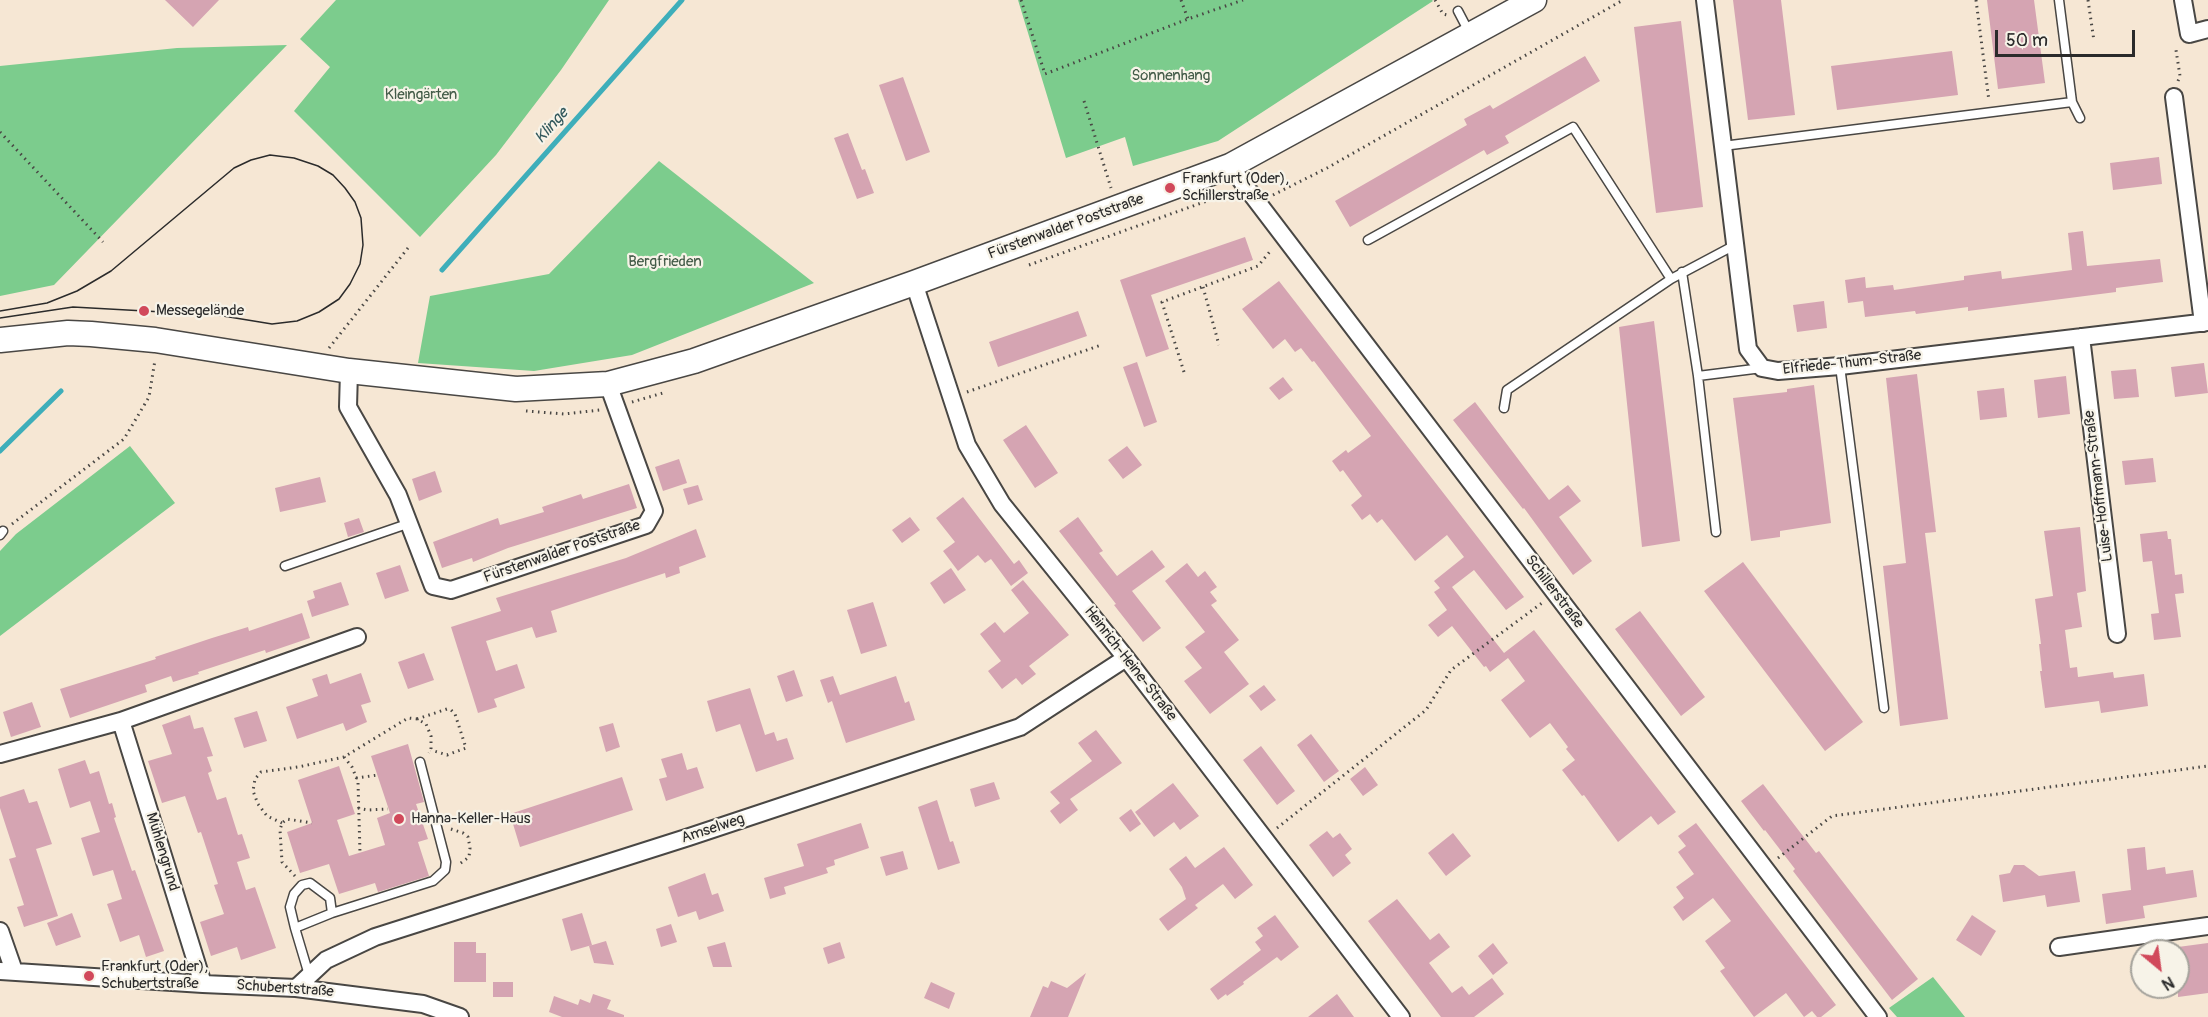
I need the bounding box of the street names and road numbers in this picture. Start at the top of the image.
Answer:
street label: Fürstenwalder Poststraße [986,190,1146,264]
street label: Elfriede-Thum-Straße [1782,347,1922,379]
street label: Luise-Hoffmann-Straße [2081,409,2117,563]
street label: Fürstenwalder Poststraße [481,517,643,587]
street label: Schillerstraße [1521,552,1587,632]
street label: Heinrich-Heine-Straße [1080,603,1180,725]
street label: Amselweg [679,810,747,848]
street label: Mühlengrund [142,811,182,893]
street label: Schubertstraße [236,977,334,1001]

